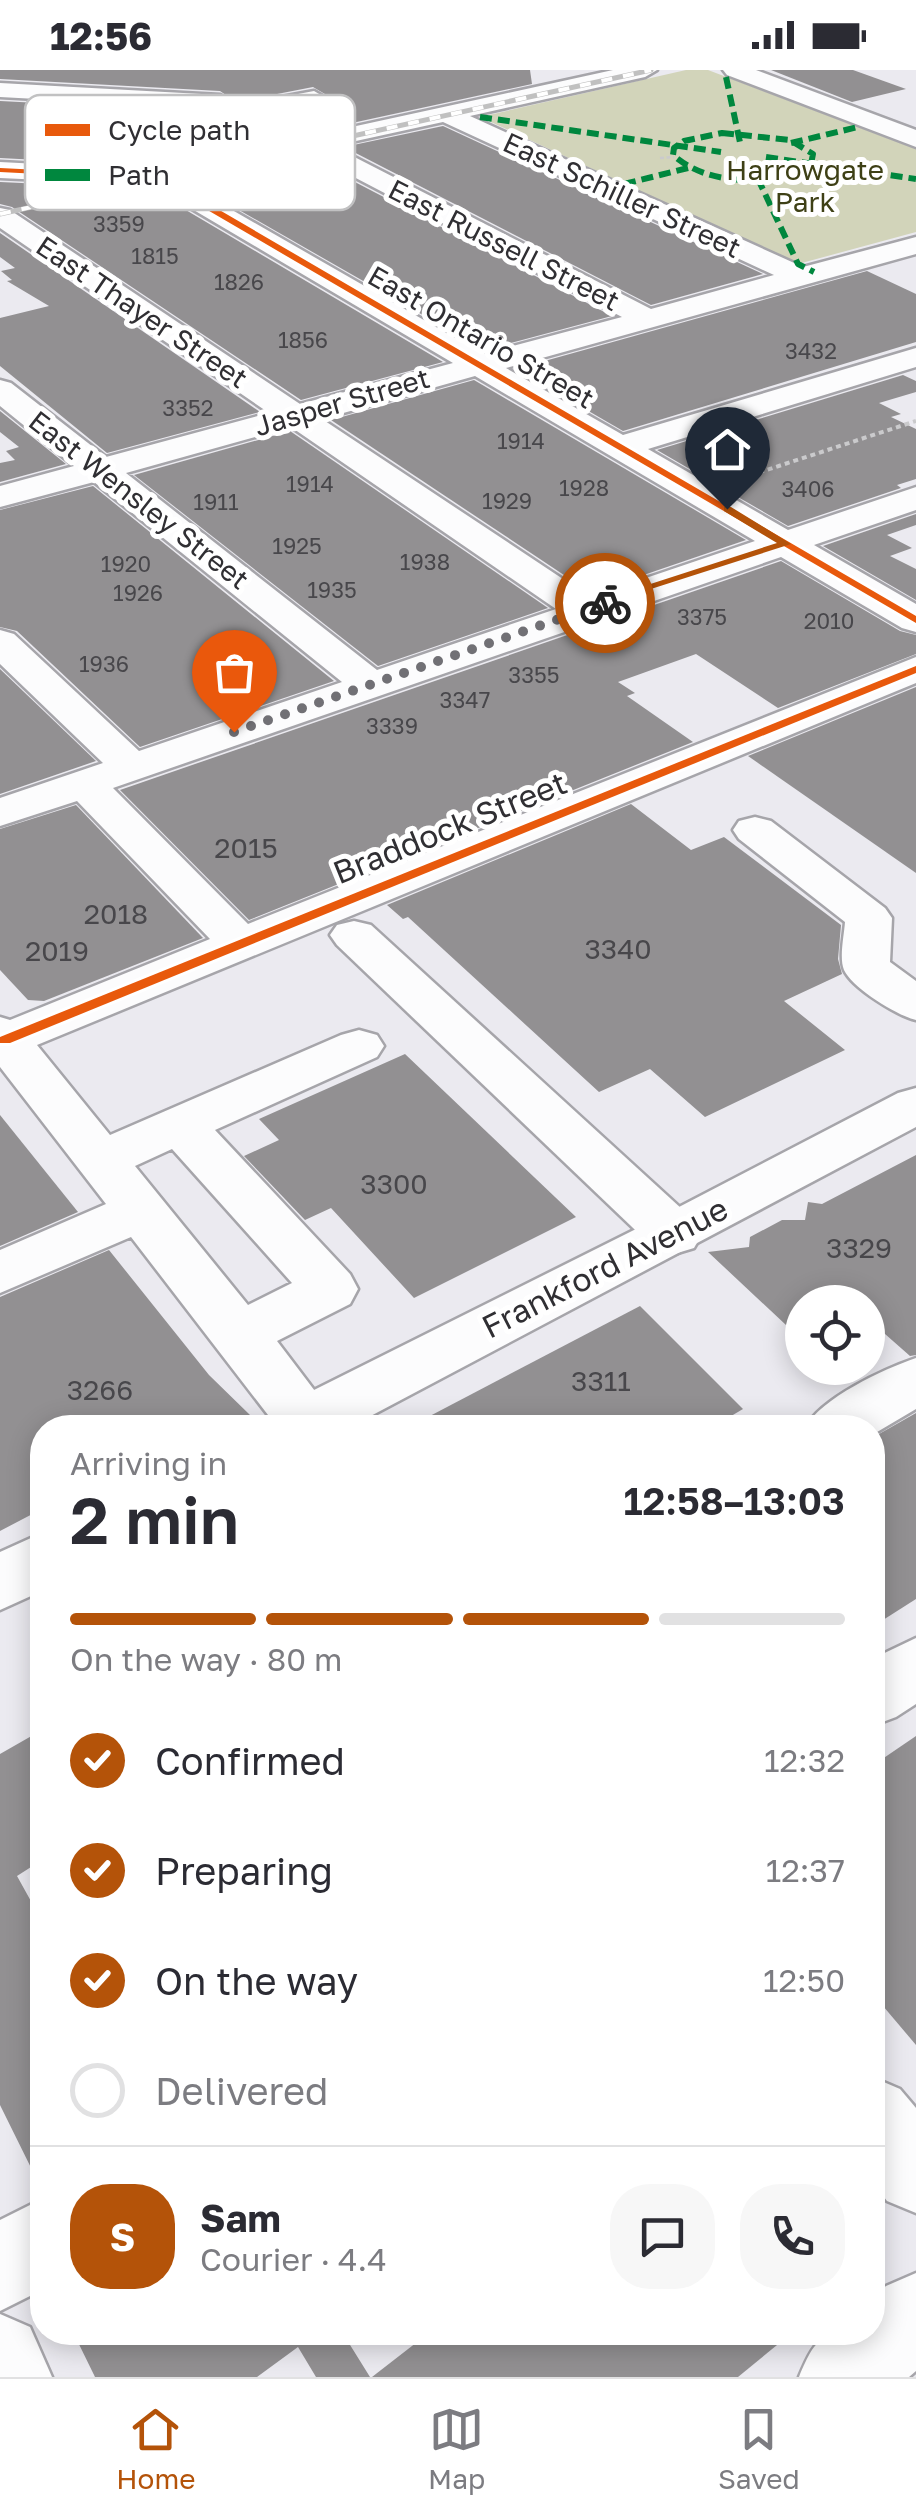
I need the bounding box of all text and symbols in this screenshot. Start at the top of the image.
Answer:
text: 12:56 [50,13,152,58]
legend [25,95,355,210]
text: Cycle path [108,113,251,146]
street label: East Schiller Street [498,125,746,264]
park label: Harrowgate Park [726,153,884,218]
text: Path [108,158,170,191]
street label: East Russell Street [383,172,625,317]
house number: 3359 [93,210,145,237]
street label: East Thayer Street [30,229,254,395]
house number: 1815 [131,242,179,269]
street label: East Ontario Street [362,258,600,415]
house number: 1826 [214,268,264,295]
house number: 1856 [278,326,328,353]
house number: 3432 [785,337,837,364]
street label: Jasper Street [251,361,433,442]
house number: 3352 [162,394,214,421]
street label: East Wensley Street [23,404,256,596]
pin [685,407,770,510]
icon: home [700,422,755,477]
house number: 1914 [497,427,545,454]
house number: 1914 [286,470,334,497]
house number: 1928 [559,474,609,501]
house number: 3406 [781,475,835,502]
house number: 1929 [482,487,532,514]
house number: 1911 [193,488,239,515]
house number: 1925 [272,532,322,559]
house number: 1938 [400,548,450,575]
house number: 1920 [101,550,151,577]
courier [555,553,655,653]
house number: 1935 [307,576,357,603]
icon: bike [578,576,633,631]
house number: 1926 [113,579,163,606]
house number: 3375 [677,603,727,630]
house number: 2010 [804,607,854,634]
pin [192,630,277,733]
icon: bag [207,645,262,700]
house number: 1936 [79,650,129,677]
house number: 3355 [508,661,560,688]
house number: 3347 [440,686,490,713]
house number: 3339 [366,712,418,739]
street label: Braddock Street [327,763,572,891]
house number: 2015 [214,831,278,864]
house number: 2018 [84,897,148,930]
house number: 3340 [584,932,652,965]
house number: 2019 [25,934,89,967]
house number: 3300 [360,1167,428,1200]
street label: Frankford Avenue [475,1189,734,1345]
house number: 3329 [826,1231,892,1264]
map controls [785,1285,885,1385]
button: locate [785,1285,885,1385]
house number: 3311 [571,1364,631,1397]
house number: 3266 [67,1373,133,1406]
text: Arriving in [70,1444,227,1482]
text: 12:58–13:03 [623,1478,845,1523]
text: 2 min [70,1480,239,1558]
text: On the way · 80 m [70,1640,342,1678]
icon: check [70,1733,125,1788]
text: Confirmed [155,1738,345,1783]
text: 12:32 [764,1741,845,1779]
icon: check [70,1843,125,1898]
text: Preparing [155,1848,333,1893]
text: 12:37 [766,1851,845,1889]
icon: check [70,1953,125,2008]
text: On the way [155,1958,358,2003]
text: 12:50 [763,1961,845,1999]
text: Delivered [155,2068,328,2113]
button: chat [610,2184,715,2289]
button: phone [740,2184,845,2289]
text: Sam [200,2195,281,2240]
text: S [110,2214,135,2259]
text: Courier · 4.4 [200,2240,387,2278]
tab: Home [116,2402,195,2495]
tab: Map [428,2402,485,2495]
tab: Saved [718,2402,800,2495]

